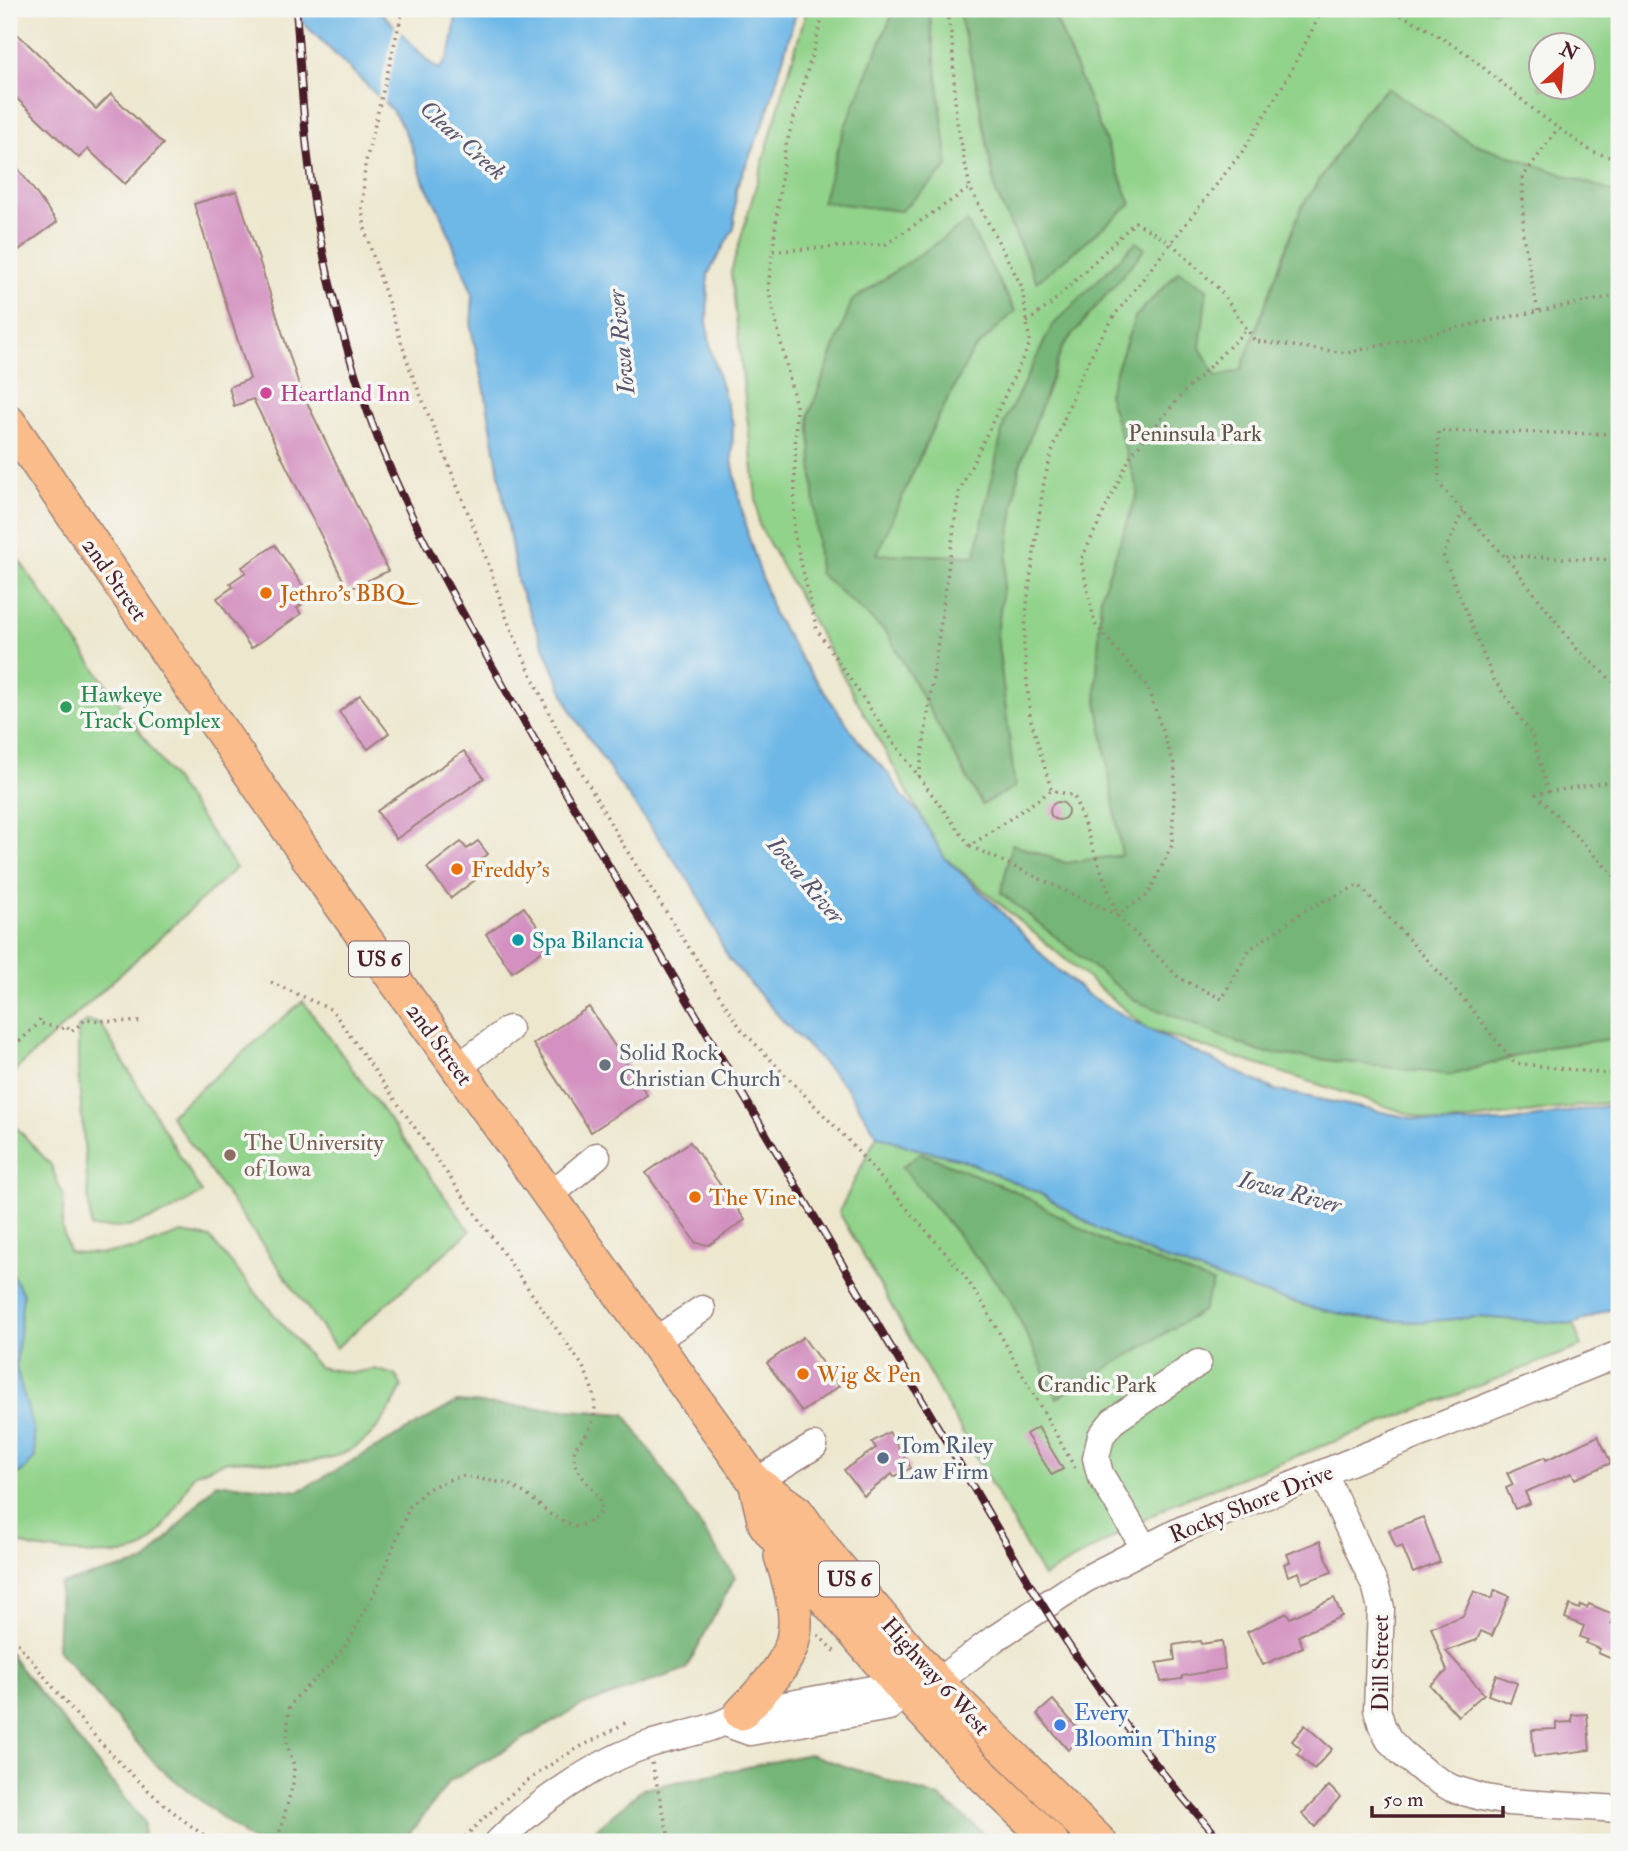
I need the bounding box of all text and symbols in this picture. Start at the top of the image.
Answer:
north arrow [1526,32,1596,102]
text: N [1555,37,1583,67]
water label: Clear Creek [413,93,512,187]
water label: Iowa River [600,287,643,398]
place label: Heartland Inn [280,379,410,408]
marker: Heartland Inn [258,385,274,401]
park label: Peninsula Park [1128,419,1262,448]
street label: 2nd Street [75,532,154,627]
place label: Jethro's BBQ [279,579,420,608]
marker: Jethro's BBQ [258,585,274,601]
place label: Hawkeye Track Complex [80,680,221,736]
marker: Hawkeye Track Complex [58,699,74,715]
water label: Iowa River [759,829,852,931]
place label: Freddy's [471,855,550,884]
marker: Freddy's [449,861,465,877]
place label: Spa Bilancia [532,926,644,956]
marker: Spa Bilancia [510,932,526,948]
road number: US 6 [349,942,409,976]
street label: 2nd Street [400,997,479,1091]
place label: Solid Rock Christian Church [619,1038,781,1093]
marker: Solid Rock Christian Church [597,1057,613,1073]
place label: The University of Iowa [244,1128,384,1183]
marker: The University of Iowa [222,1147,238,1163]
water label: Iowa River [1233,1163,1346,1221]
place label: The Vine [709,1183,797,1212]
marker: The Vine [687,1189,703,1205]
place label: Wig & Pen [816,1360,921,1389]
marker: Wig & Pen [795,1366,811,1382]
park label: Crandic Park [1037,1370,1157,1399]
place label: Tom Riley Law Firm [897,1431,994,1486]
marker: Tom Riley Law Firm [875,1450,891,1466]
street label: Rocky Shore Drive [1165,1457,1338,1550]
road number: US 6 [819,1562,879,1596]
street label: Highway 6 West [875,1611,996,1741]
street label: Dill Street [1366,1615,1395,1711]
place label: Every Bloomin Thing [1074,1698,1217,1753]
marker: Every Bloomin Thing [1052,1717,1068,1733]
scale bar [1372,1774,1504,1818]
text: 50 m [1383,1786,1424,1813]

